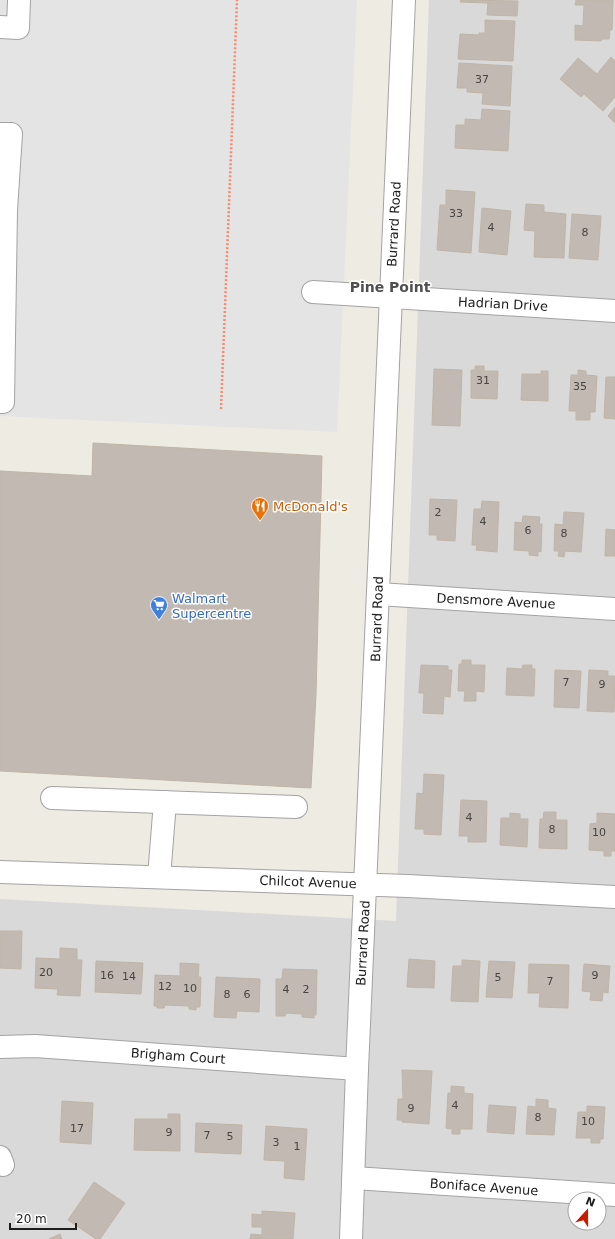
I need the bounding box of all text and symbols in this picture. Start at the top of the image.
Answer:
house number: 37 [475,73,489,86]
street label: Burrard Road [384,181,404,267]
house number: 33 [449,207,463,220]
house number: 4 [488,221,495,234]
house number: 8 [582,226,589,239]
district label: Pine Point [350,279,431,295]
street label: Hadrian Drive [458,294,548,314]
house number: 31 [476,374,490,387]
house number: 35 [573,380,587,393]
restaurant icon: McDonald's [250,496,270,521]
place label: McDonald's [273,499,348,514]
house number: 2 [435,506,442,519]
house number: 4 [480,515,487,528]
house number: 6 [525,524,532,537]
house number: 8 [561,527,568,540]
street label: Burrard Road [368,576,386,662]
street label: Densmore Avenue [436,590,556,612]
place label: Walmart Supercentre [172,591,251,621]
supermarket icon: Walmart Supercentre [149,595,169,620]
house number: 7 [563,676,570,689]
house number: 9 [599,678,606,691]
house number: 4 [466,811,473,824]
house number: 8 [549,823,556,836]
house number: 10 [592,826,606,839]
street label: Chilcot Avenue [259,873,357,891]
street label: Burrard Road [353,900,373,986]
house number: 20 [39,966,53,979]
house number: 16 [100,969,114,982]
house number: 9 [592,969,599,982]
house number: 14 [122,970,136,983]
house number: 5 [495,971,502,984]
house number: 7 [547,975,554,988]
house number: 12 [158,980,172,993]
house number: 10 [183,982,197,995]
house number: 4 [283,983,290,996]
house number: 2 [303,983,310,996]
house number: 8 [224,988,231,1001]
house number: 6 [244,988,251,1001]
street label: Brigham Court [130,1045,226,1067]
house number: 4 [452,1099,459,1112]
house number: 9 [408,1102,415,1115]
house number: 8 [535,1111,542,1124]
house number: 10 [581,1115,595,1128]
house number: 17 [70,1122,84,1135]
house number: 9 [166,1126,173,1139]
house number: 7 [204,1129,211,1142]
house number: 5 [227,1130,234,1143]
house number: 3 [273,1136,280,1149]
house number: 1 [294,1140,301,1153]
street label: Boniface Avenue [429,1176,539,1198]
north arrow [567,1191,607,1231]
text: N [584,1194,597,1210]
scale bar [10,1205,76,1231]
text: 20 m [16,1212,47,1226]

